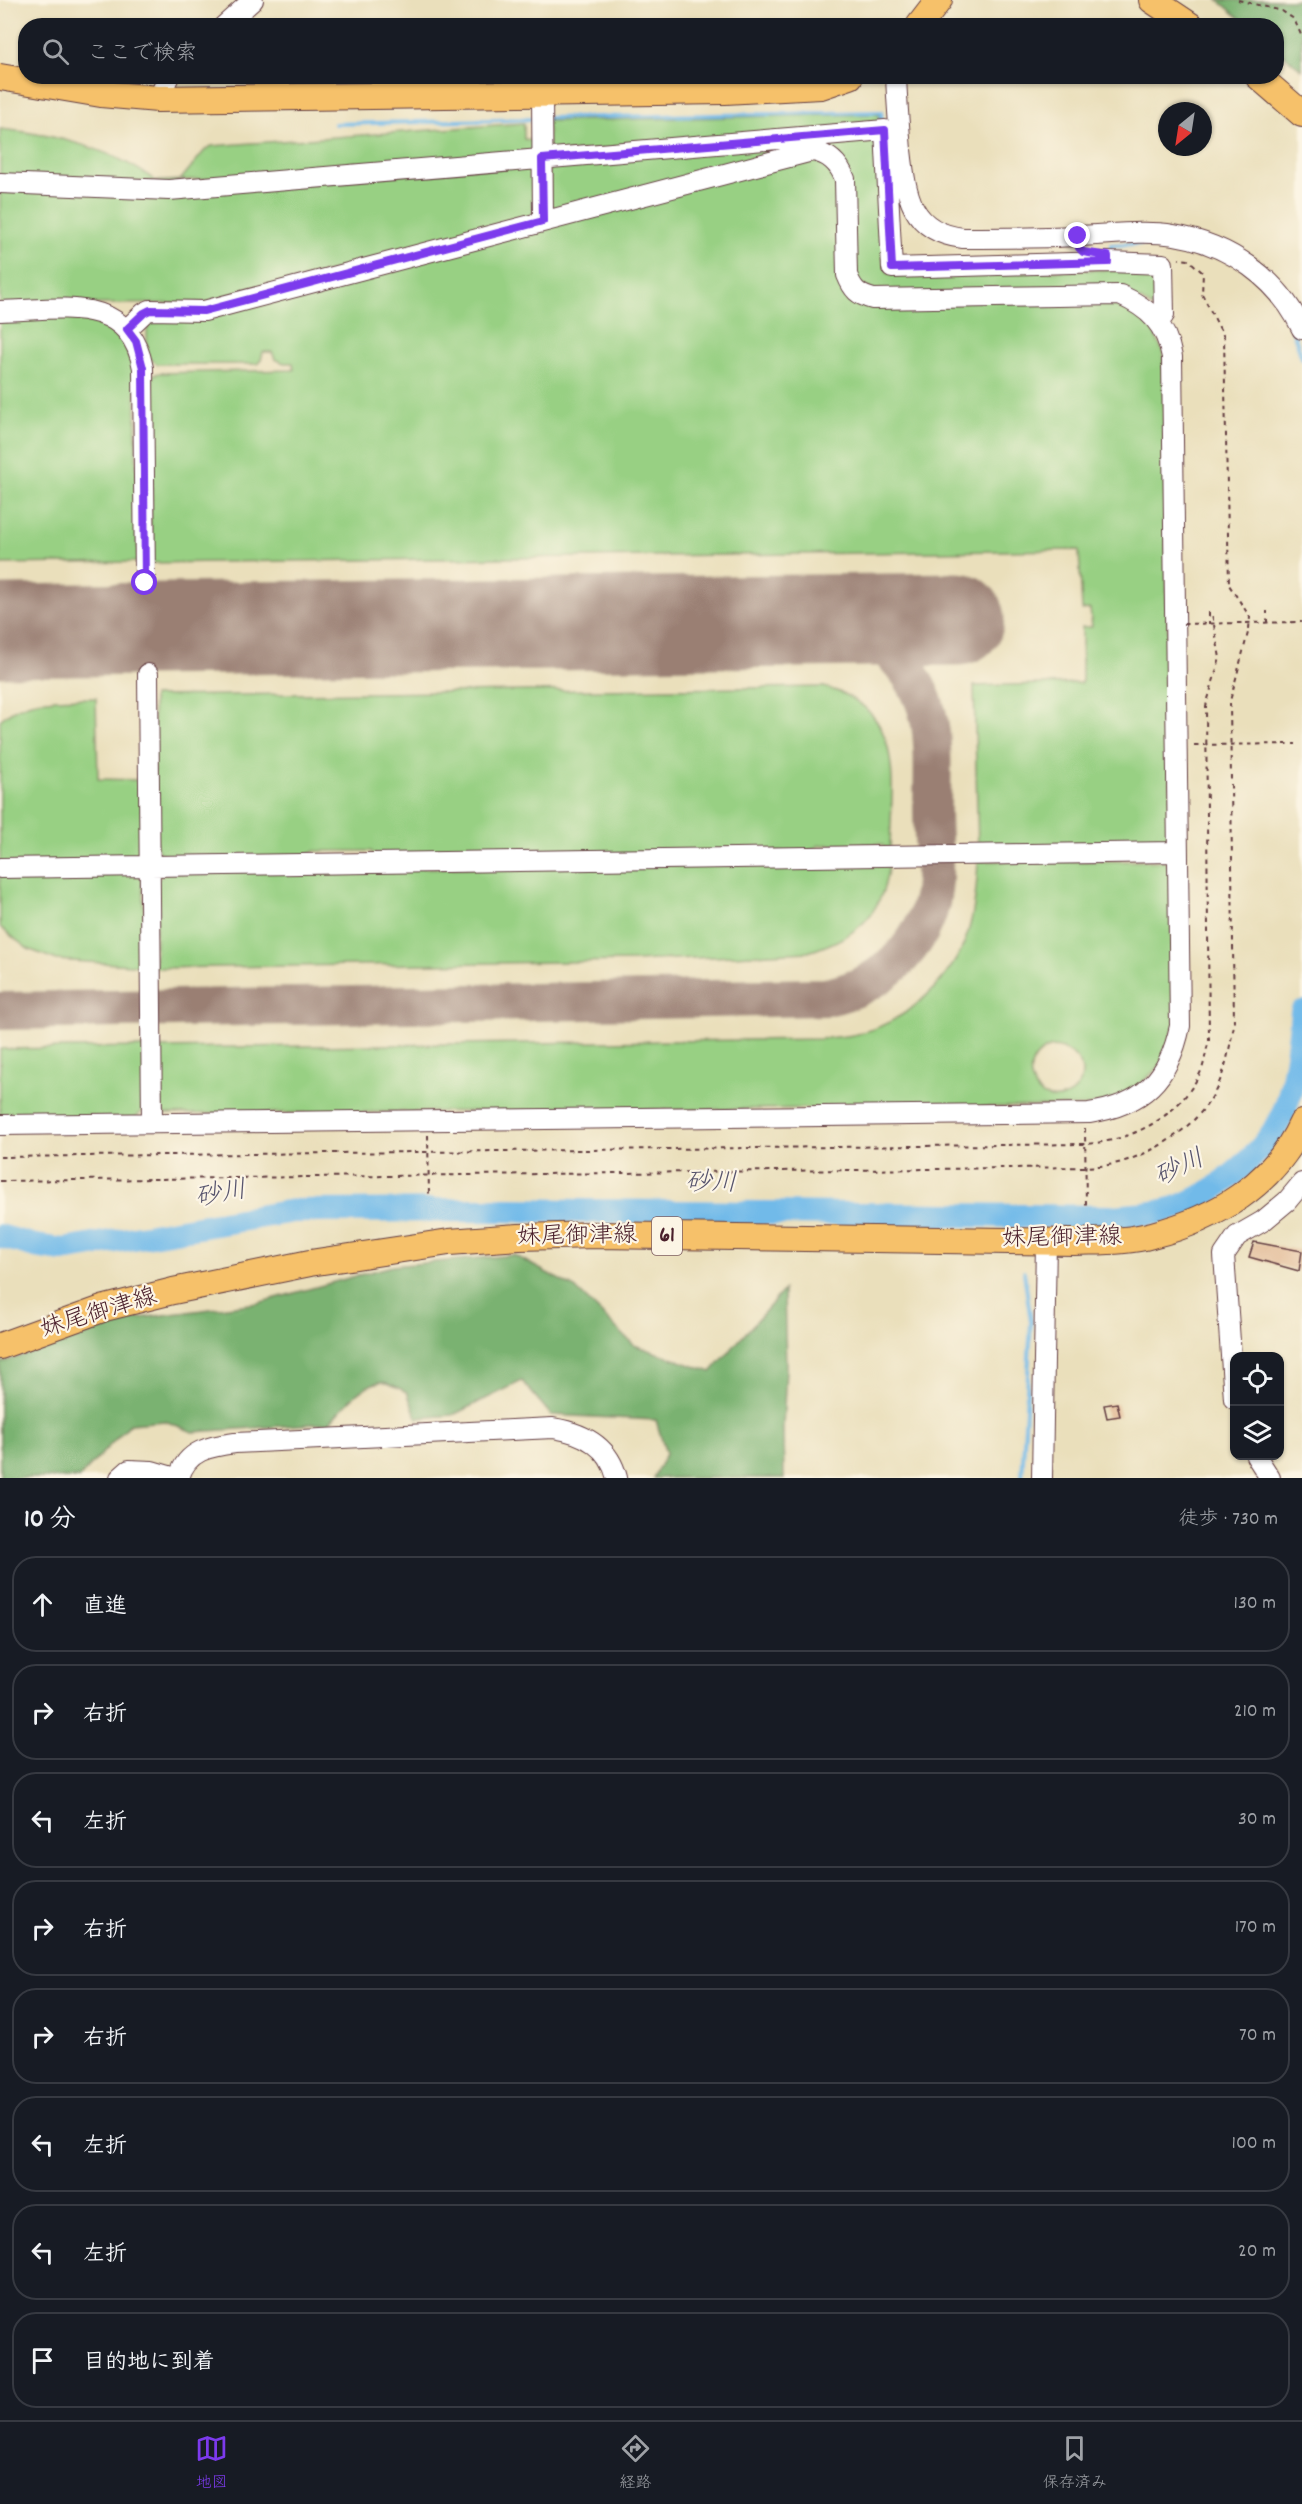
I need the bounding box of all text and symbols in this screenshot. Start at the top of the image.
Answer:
search box [18,18,1284,84]
icon: search [39,35,72,68]
text: ここで検索 [87,39,197,70]
north arrow [1158,102,1212,156]
route end [1064,222,1090,248]
route start [131,569,157,595]
water label: 砂川 [1149,1141,1211,1197]
water label: 砂川 [685,1165,737,1203]
water label: 砂川 [192,1172,250,1218]
road number: 61 [652,1217,682,1255]
street label: 妹尾御津線 [517,1219,637,1255]
street label: 妹尾御津線 [1002,1221,1122,1257]
street label: 妹尾御津線 [37,1280,161,1348]
map controls [1230,1352,1284,1460]
button: locate [1230,1352,1284,1406]
button: layers [1230,1406,1284,1460]
text: 10 分 [24,1502,76,1539]
text: 徒歩 · 730 m [1179,1506,1278,1534]
icon: ahead [26,1588,59,1621]
text: 130 m [1234,1590,1276,1618]
text: 直進 [83,1592,127,1623]
icon: right [26,1696,59,1729]
text: 210 m [1234,1698,1276,1726]
text: 右折 [83,1700,127,1731]
icon: left [26,1804,59,1837]
text: 30 m [1238,1806,1276,1834]
text: 左折 [83,1808,127,1839]
icon: right [26,1912,59,1945]
text: 170 m [1235,1914,1276,1942]
text: 右折 [83,1916,127,1947]
icon: right [26,2020,59,2053]
text: 70 m [1239,2022,1276,2050]
text: 右折 [83,2024,127,2055]
icon: left [26,2128,59,2161]
text: 100 m [1232,2130,1276,2158]
text: 左折 [83,2132,127,2163]
icon: left [26,2236,59,2269]
text: 20 m [1238,2238,1276,2266]
text: 左折 [83,2240,127,2271]
icon: arrive [26,2344,59,2377]
text: 目的地に到着 [83,2348,215,2379]
tab: 地図 [195,2432,228,2495]
tab: 経路 [619,2432,652,2495]
tab: 保存済み [1043,2432,1107,2495]

